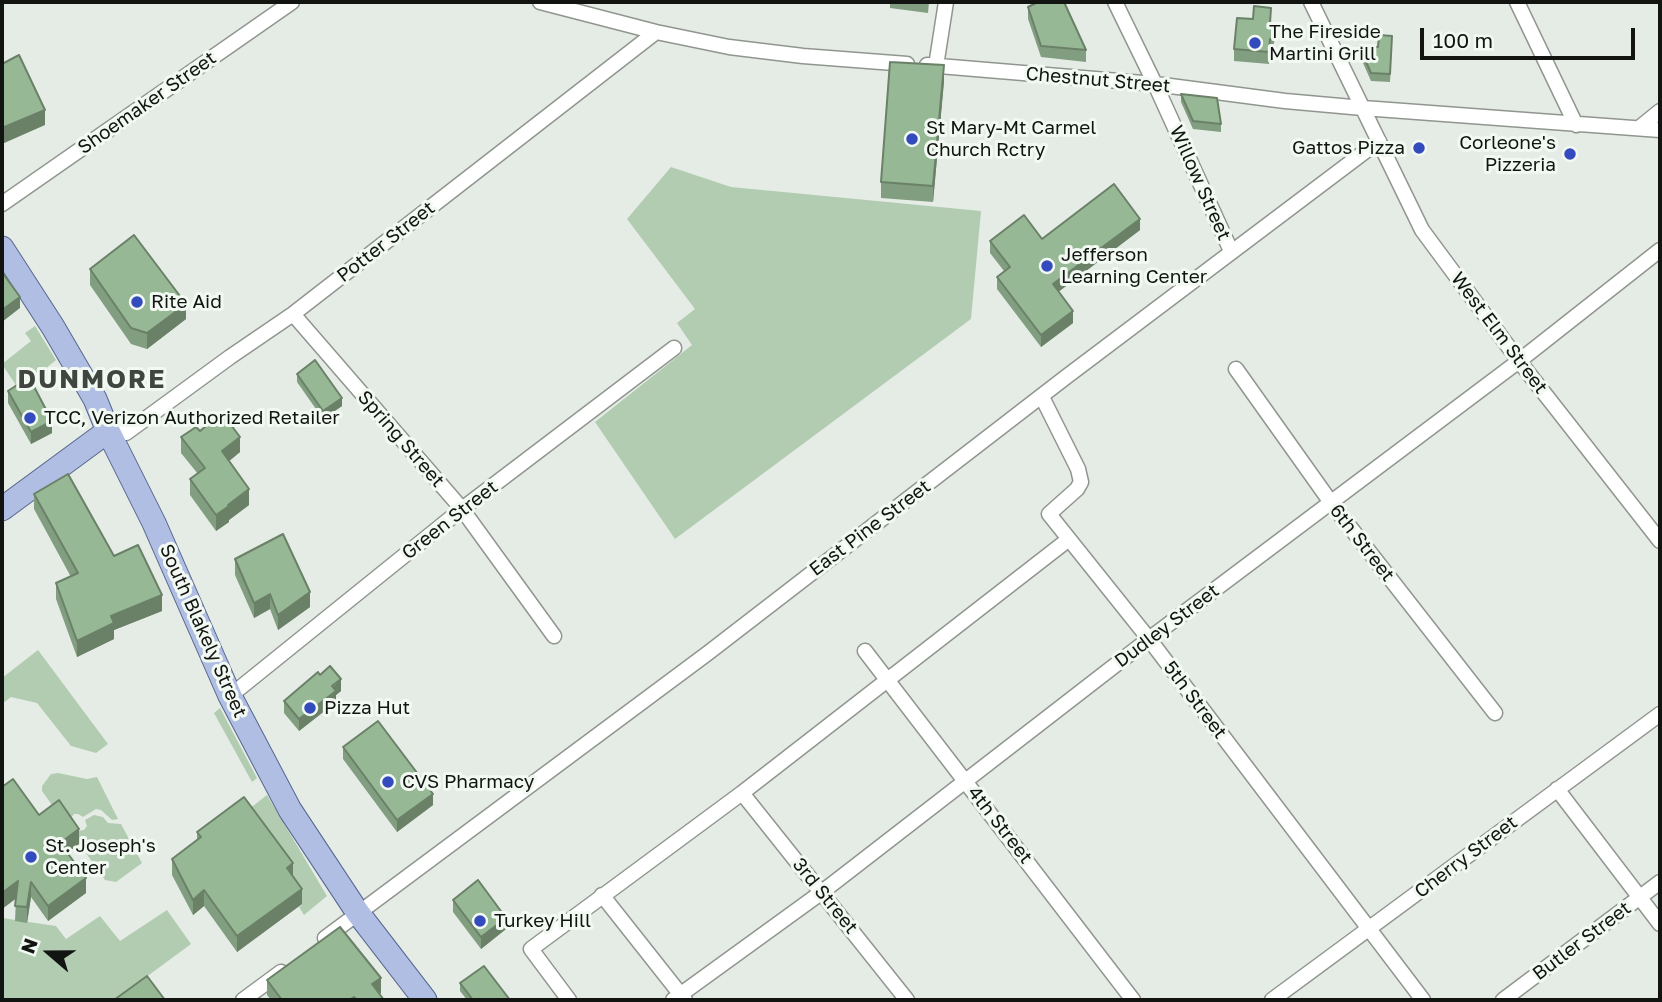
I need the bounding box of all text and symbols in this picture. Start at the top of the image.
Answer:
scale bar [1424,14,1639,58]
place label: The Fireside Martini Grill [1269,21,1381,65]
text: 100 m [1433,27,1493,53]
marker: The Fireside Martini Grill [1247,35,1263,51]
street label: Shoemaker Street [73,47,221,159]
street label: Chestnut Street [1025,62,1171,98]
place label: St Mary-Mt Carmel Church Rctry [926,117,1096,161]
street label: Willow Street [1165,122,1235,244]
marker: St Mary-Mt Carmel Church Rctry [904,131,920,147]
place label: Corleone's Pizzeria [1459,132,1556,176]
place label: Gattos Pizza [1292,137,1405,159]
marker: Gattos Pizza [1411,140,1427,156]
marker: Corleone's Pizzeria [1562,146,1578,162]
street label: Potter Street [332,197,440,287]
place label: Jefferson Learning Center [1061,244,1207,288]
marker: Jefferson Learning Center [1039,258,1055,274]
street label: West Elm Street [1446,268,1552,398]
place label: Rite Aid [151,291,222,313]
marker: Rite Aid [129,294,145,310]
district label: DUNMORE [18,364,166,396]
street label: Spring Street [353,386,449,492]
place label: TCC, Verizon Authorized Retailer [44,407,340,429]
marker: TCC, Verizon Authorized Retailer [22,410,38,426]
street label: East Pine Street [805,475,935,581]
street label: Green Street [398,476,502,564]
street label: 6th Street [1325,500,1399,586]
street label: South Blakely Street [154,541,252,721]
street label: Dudley Street [1110,579,1224,673]
street label: 5th Street [1158,657,1232,743]
place label: Pizza Hut [324,697,410,719]
marker: Pizza Hut [302,700,318,716]
place label: CVS Pharmacy [402,771,534,793]
marker: CVS Pharmacy [380,774,396,790]
street label: 4th Street [963,782,1037,868]
street label: Cherry Street [1410,811,1522,903]
place label: St. Joseph's Center [45,835,156,879]
marker: St. Joseph's Center [23,849,39,865]
street label: 3rd Street [788,853,862,939]
street label: Butler Street [1528,897,1636,985]
place label: Turkey Hill [494,910,591,932]
marker: Turkey Hill [472,913,488,929]
north arrow [14,918,84,988]
text: N [16,935,42,956]

